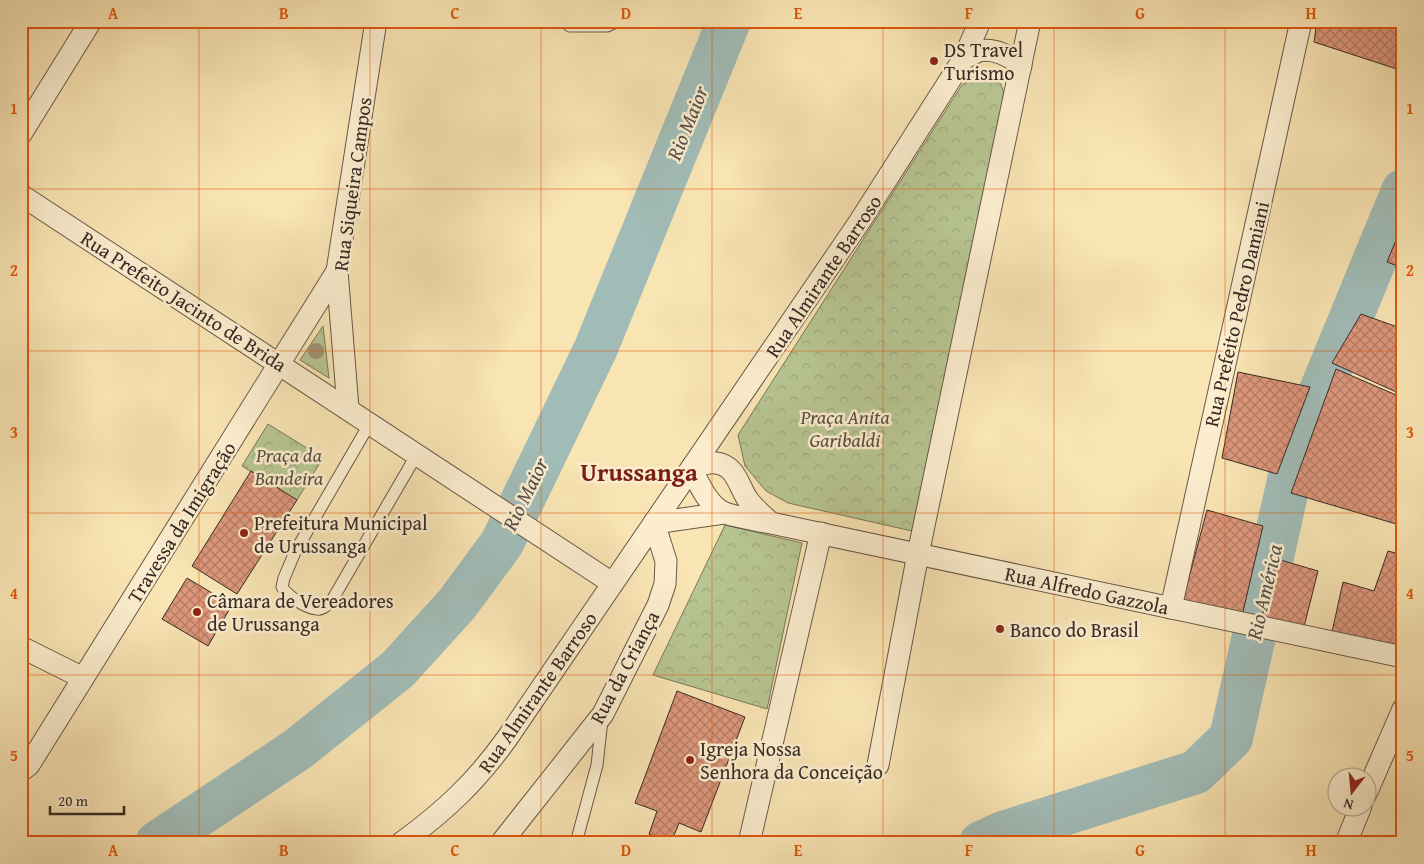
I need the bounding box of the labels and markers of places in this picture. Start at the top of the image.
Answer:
place label: DS Travel Turismo [944,35,1024,87]
marker: DS Travel Turismo [928,55,940,67]
place label: Prefeitura Municipal de Urussanga [254,508,428,560]
marker: Prefeitura Municipal de Urussanga [238,527,250,539]
place label: Câmara de Vereadores de Urussanga [207,586,394,638]
marker: Câmara de Vereadores de Urussanga [191,606,203,618]
place label: Banco do Brasil [1010,615,1139,644]
marker: Banco do Brasil [994,623,1006,635]
place label: Igreja Nossa Senhora da Conceição [700,734,883,786]
marker: Igreja Nossa Senhora da Conceição [684,754,696,766]

